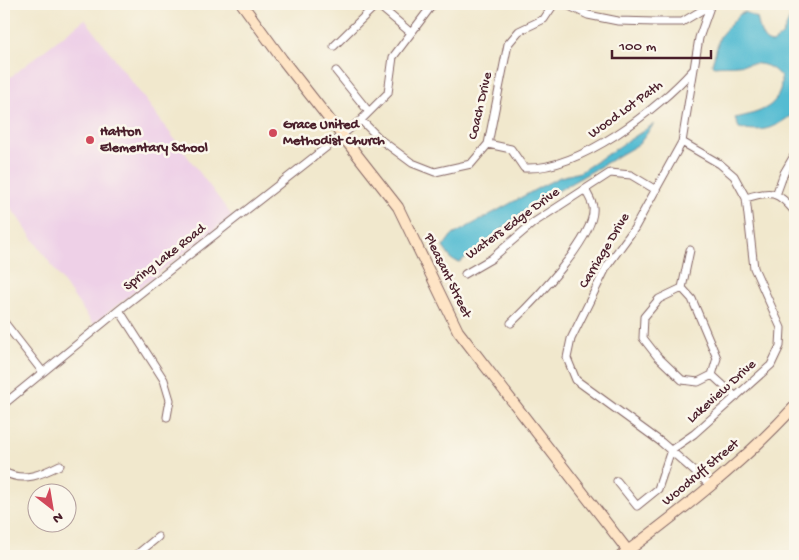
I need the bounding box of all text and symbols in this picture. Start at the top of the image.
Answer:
scale bar [612,28,710,60]
text: 100 m [618,38,657,56]
street label: Coach Drive [465,70,497,141]
street label: Wood Lot Path [585,77,667,143]
place label: Grace United Methodist Church [283,117,385,150]
place label: Hatton Elementary School [100,124,208,157]
marker: Grace United Methodist Church [267,127,279,139]
marker: Hatton Elementary School [84,134,96,146]
street label: Waters Edge Drive [463,184,564,264]
street label: Carriage Drive [576,209,635,292]
street label: Spring Lake Road [121,220,211,295]
street label: Pleasant Street [419,230,475,322]
street label: Lakeview Drive [684,356,761,428]
street label: Woodruff Street [659,435,744,510]
north arrow [28,482,78,532]
text: N [49,507,66,527]

